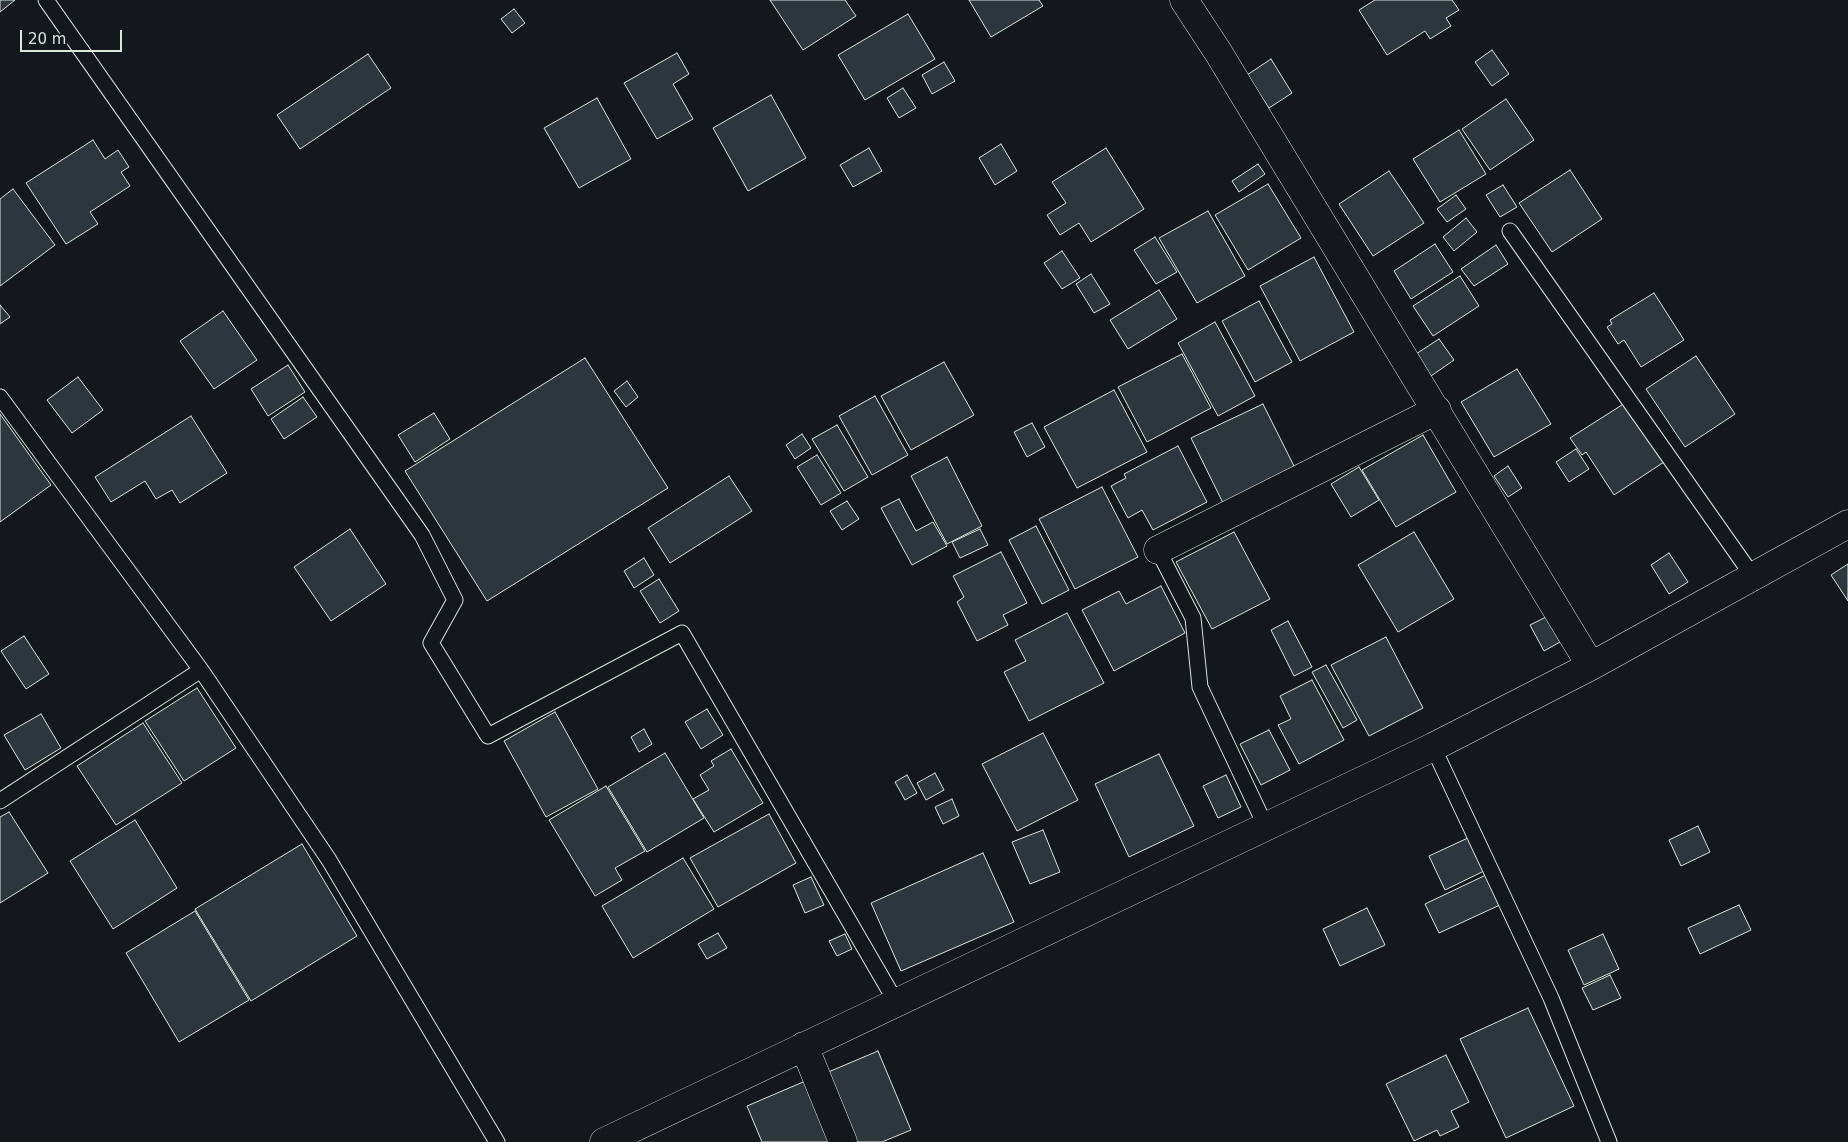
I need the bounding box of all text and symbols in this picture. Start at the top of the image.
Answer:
scale bar [22,20,125,52]
text: 20 m [28,30,66,48]

